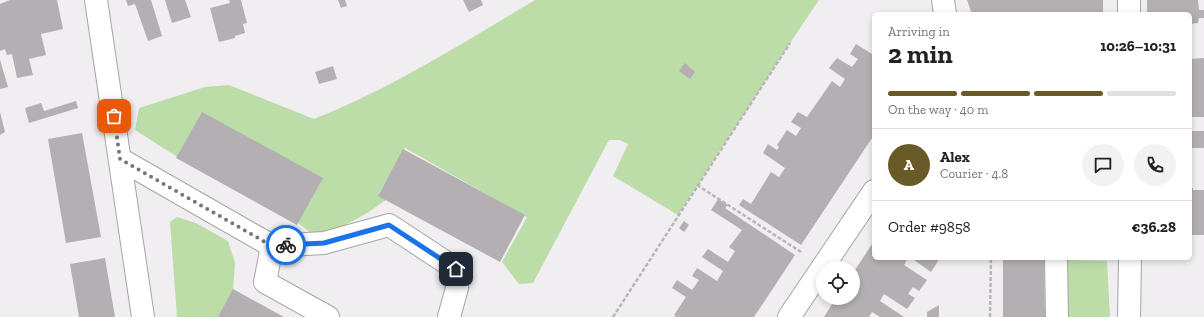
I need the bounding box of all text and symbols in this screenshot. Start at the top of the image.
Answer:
text: Arriving in [888,24,950,39]
text: 10:26–10:31 [1100,37,1176,55]
text: 2 min [888,38,953,70]
pin [97,99,131,133]
text: On the way · 40 m [888,102,988,117]
icon: bag [103,105,125,127]
button: chat [1082,144,1124,186]
button: phone [1134,144,1176,186]
text: Alex [940,148,970,166]
text: A [904,156,914,174]
text: Courier · 4.8 [940,166,1008,181]
text: Order #9858 [888,218,971,236]
text: €36.28 [1132,218,1176,236]
courier [266,225,306,265]
icon: bike [275,234,297,256]
pin [439,252,473,286]
icon: home [445,258,467,280]
map controls [816,261,860,305]
button: locate [816,261,860,305]

